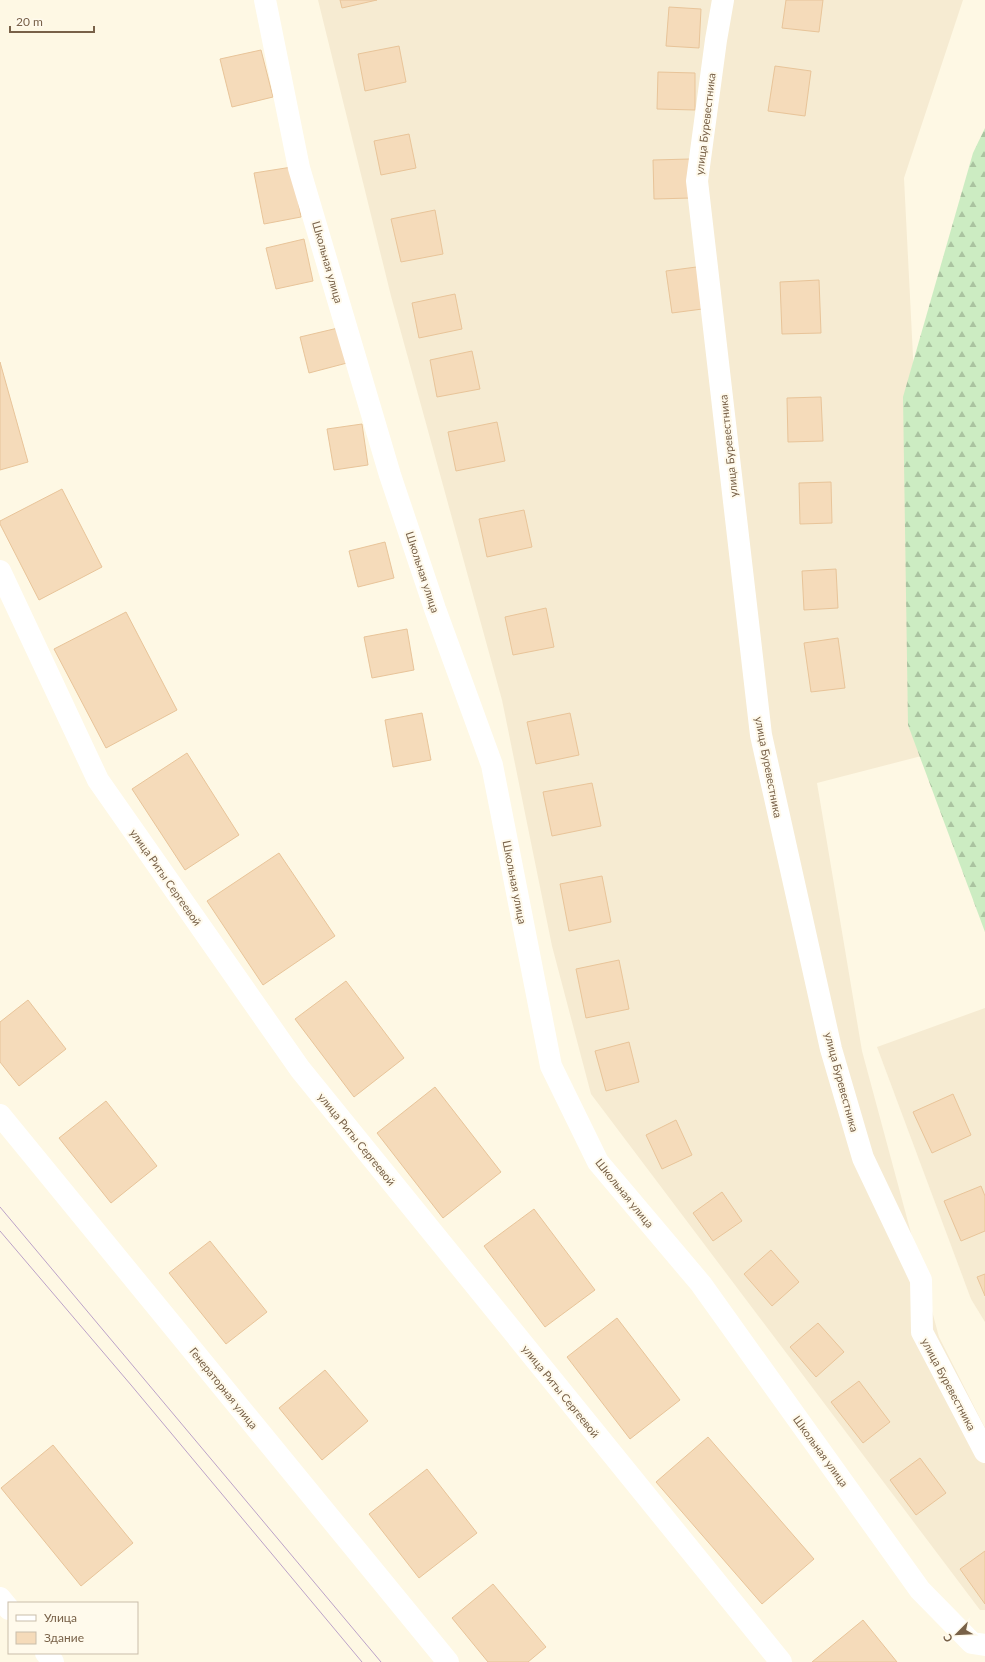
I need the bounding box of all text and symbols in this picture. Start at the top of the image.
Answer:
scale bar [10,8,94,34]
text: 20 m [16,14,43,29]
street label: улица Буревестника [692,72,718,176]
street label: Школьная улица [310,219,346,305]
street label: улица Буревестника [716,394,740,498]
street label: Школьная улица [404,530,442,614]
street label: улица Буревестника [753,715,785,819]
street label: улица Риты Сергеевой [128,826,204,928]
street label: Школьная улица [501,839,529,925]
street label: улица Буревестника [822,1031,862,1133]
street label: улица Риты Сергеевой [316,1090,398,1188]
street label: Школьная улица [593,1156,657,1230]
street label: улица Буревестника [919,1336,979,1432]
street label: улица Риты Сергеевой [520,1342,602,1440]
street label: Генераторная улица [187,1345,261,1431]
street label: Школьная улица [791,1413,851,1489]
legend [8,1602,138,1654]
text: Улица [44,1610,77,1625]
north arrow [937,1614,977,1654]
text: Здание [44,1630,84,1645]
text: С [940,1632,955,1644]

